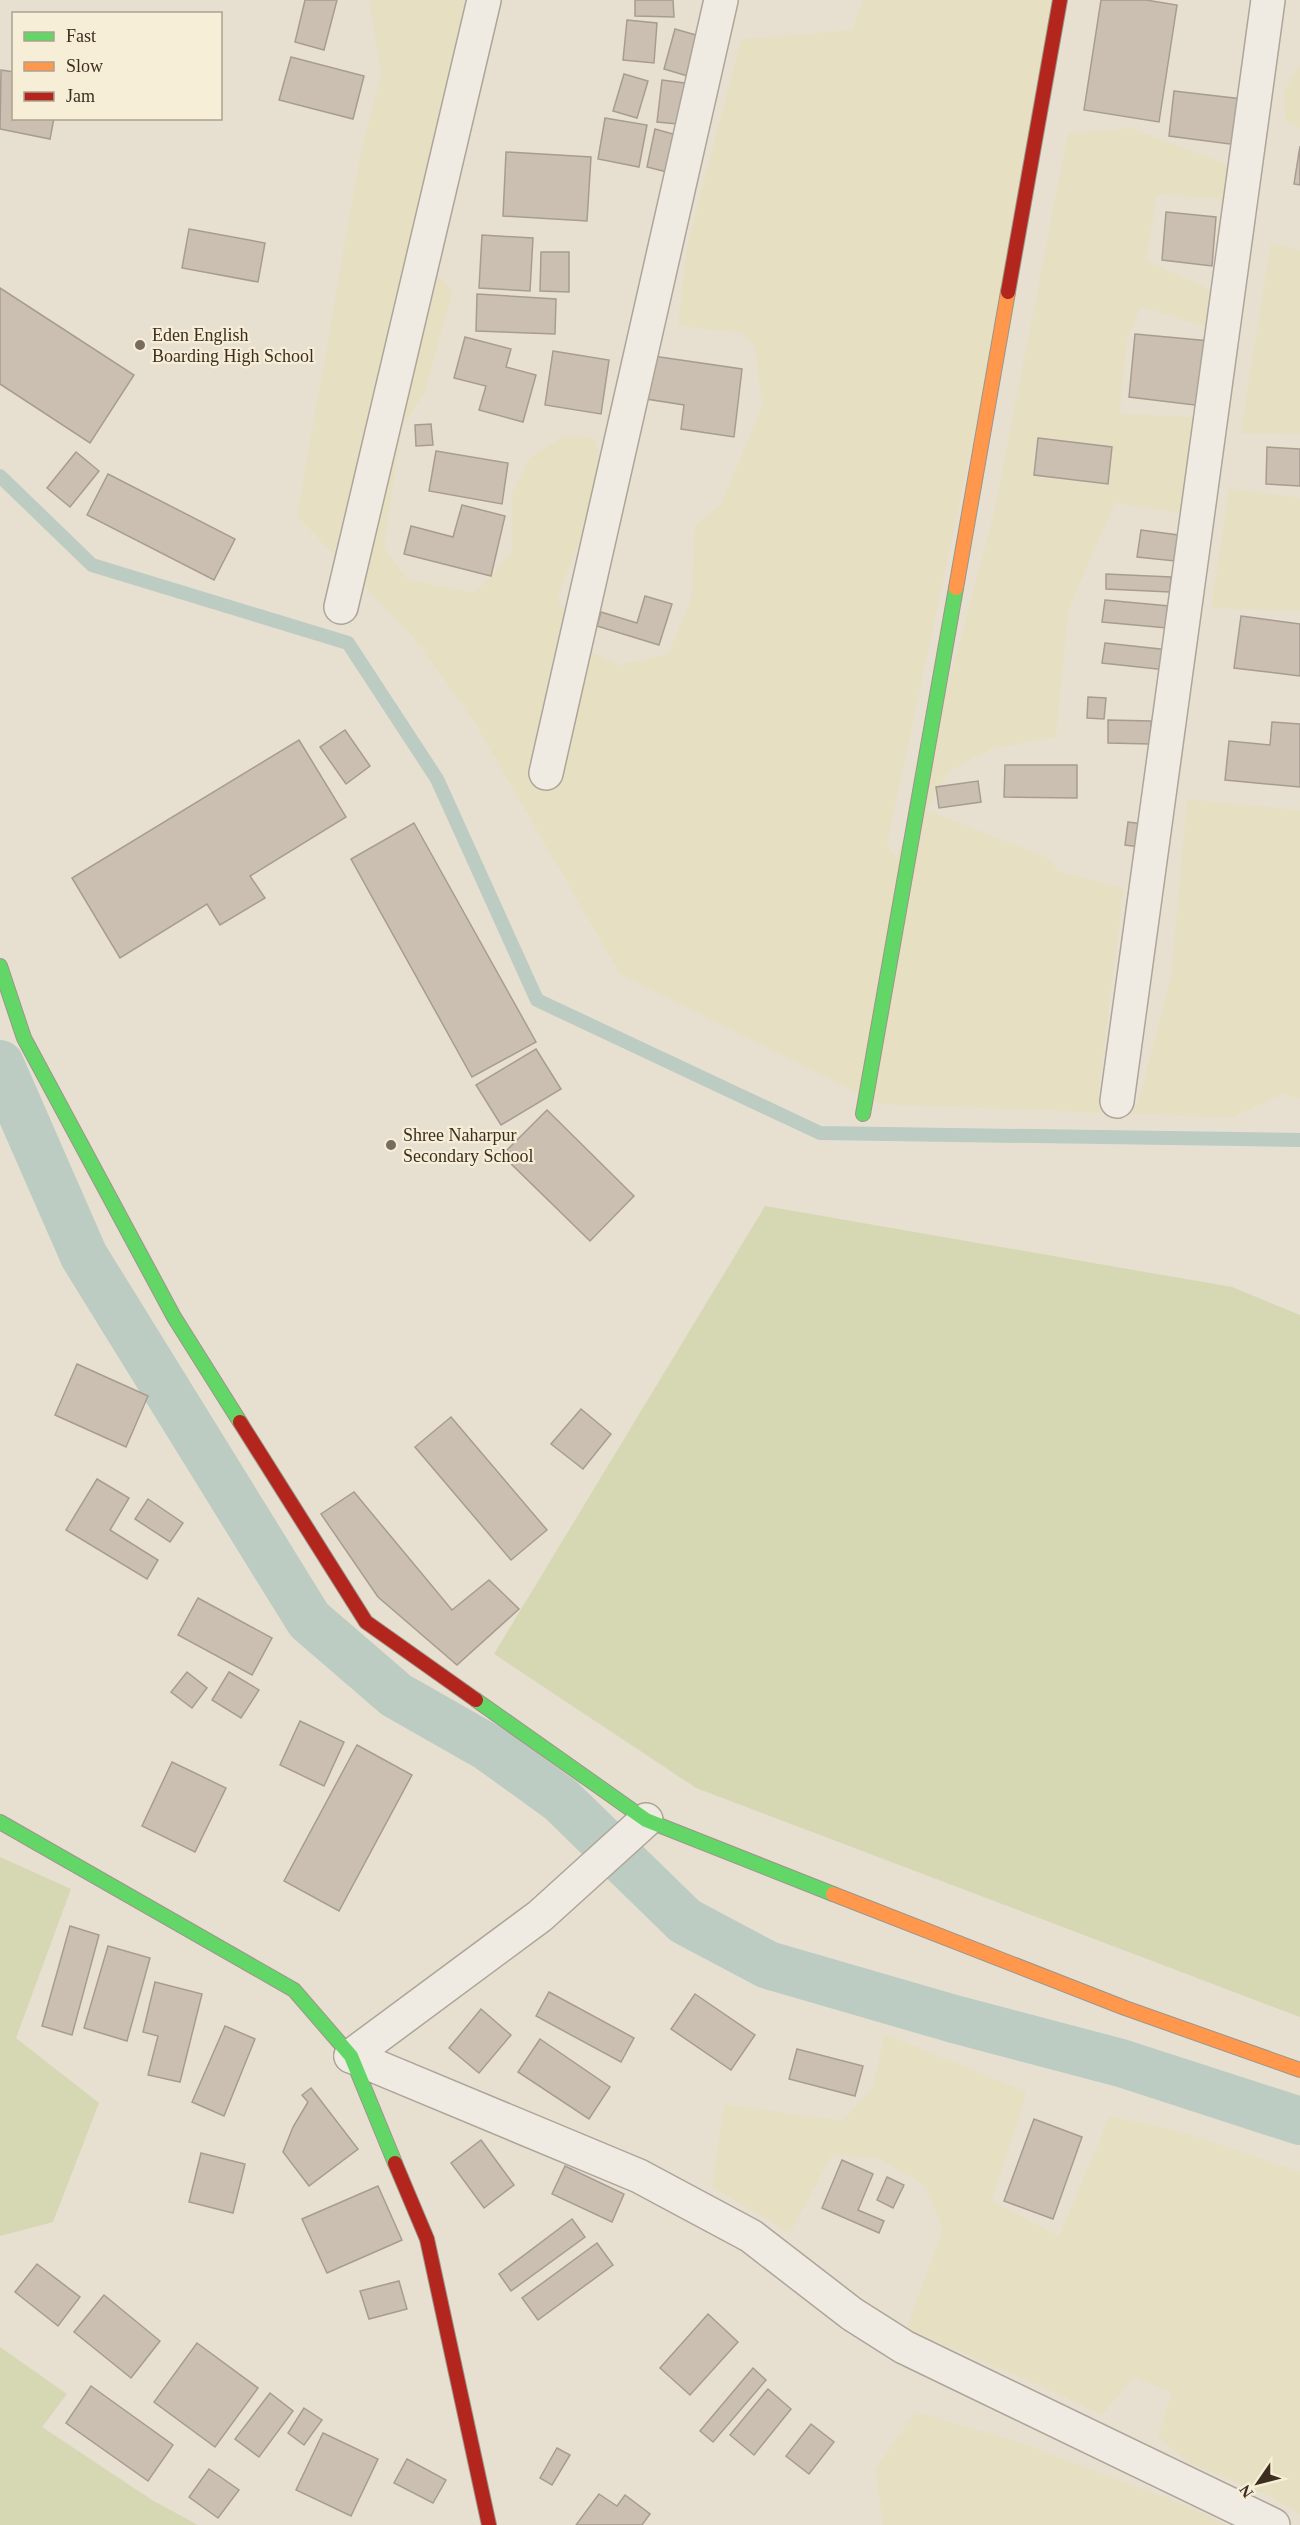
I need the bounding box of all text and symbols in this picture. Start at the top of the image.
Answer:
legend [12,12,222,120]
text: Fast [66,26,96,46]
text: Slow [66,56,103,76]
text: Jam [66,86,95,106]
place label: Eden English Boarding High School [152,325,314,366]
marker: Eden English Boarding High School [133,338,147,352]
place label: Shree Naharpur Secondary School [403,1125,533,1166]
marker: Shree Naharpur Secondary School [384,1138,398,1152]
north arrow [1228,2453,1288,2513]
text: N [1236,2481,1256,2501]

